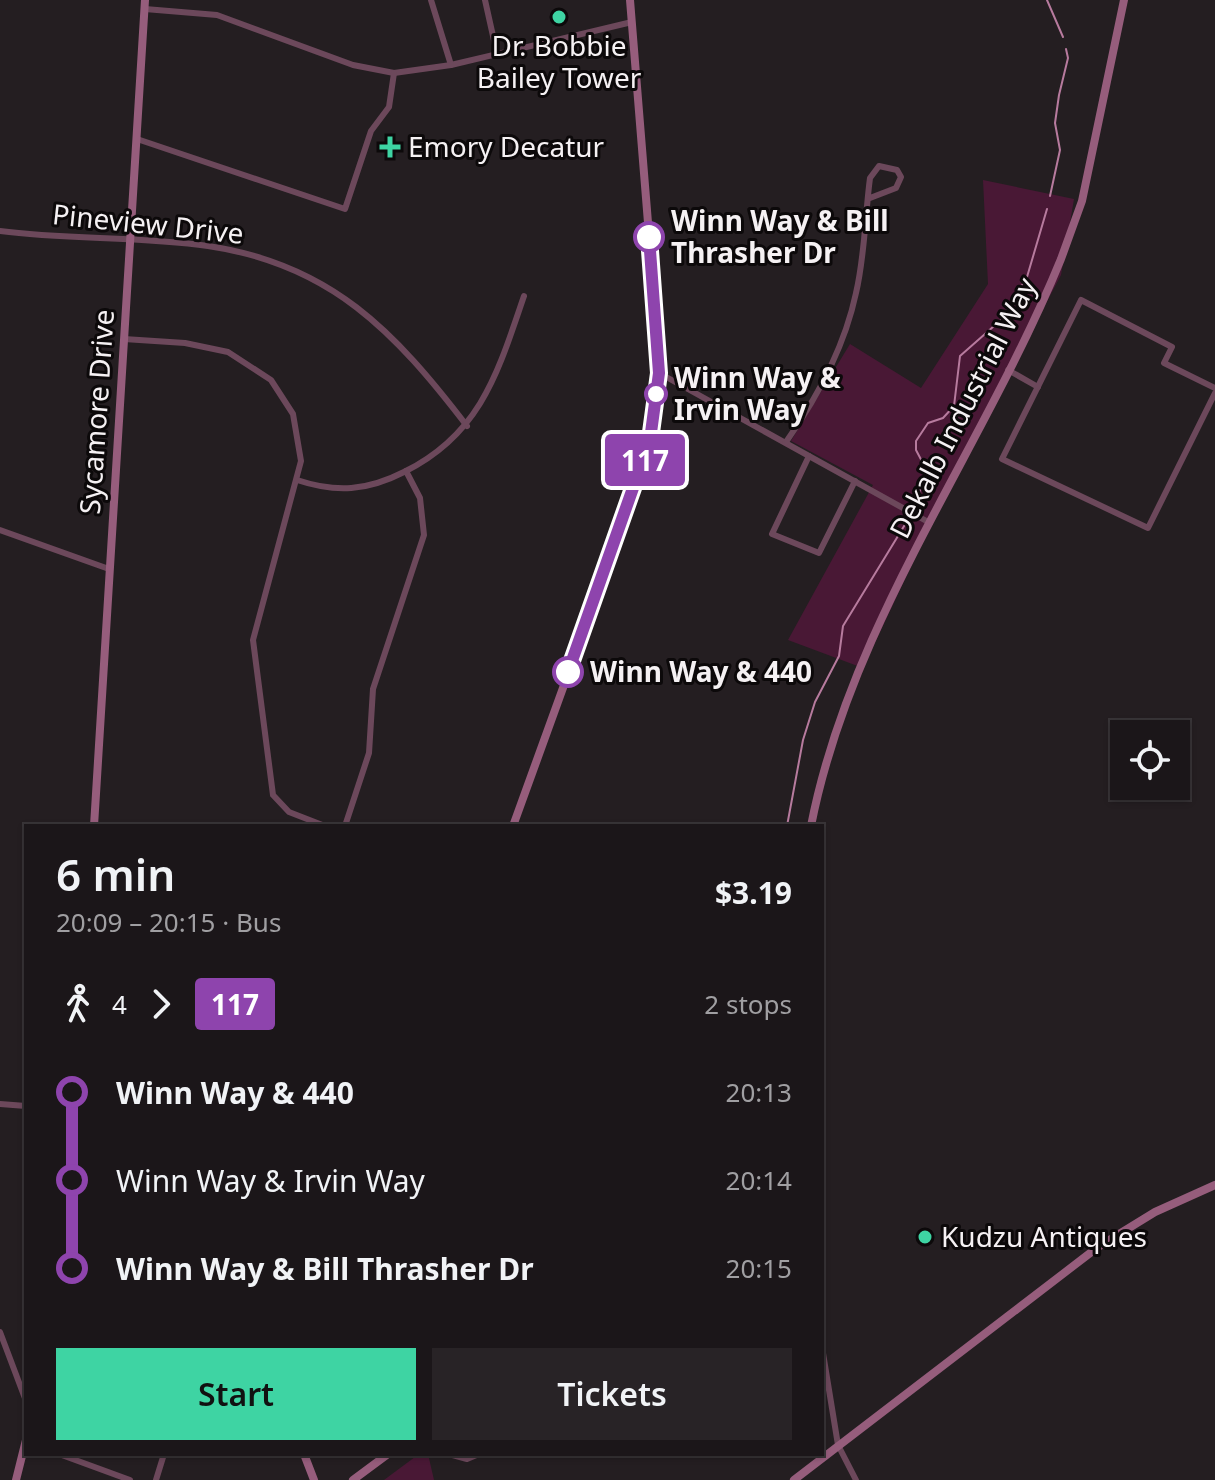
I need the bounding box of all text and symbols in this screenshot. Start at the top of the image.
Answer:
marker: Dr. Bobbie Bailey Tower [550,8,568,26]
place label: Dr. Bobbie Bailey Tower [477,26,642,96]
place label: Emory Decatur [408,127,605,165]
marker: Emory Decatur [379,136,401,158]
street label: Pineview Drive [51,194,246,252]
place label: Winn Way & Bill Thrasher Dr [671,201,889,271]
marker: Winn Way & Bill Thrasher Dr [634,222,664,252]
street label: Dekalb Industrial Way [880,270,1045,544]
street label: Sycamore Drive [70,308,122,516]
place label: Winn Way & Irvin Way [674,358,841,428]
marker: Winn Way & Irvin Way [645,383,667,405]
line badge: 117 [599,434,691,486]
text: 117 [621,441,669,479]
place label: Winn Way & 440 [590,652,812,690]
marker: Winn Way & 440 [553,657,583,687]
map controls [1110,720,1190,800]
button: locate [1110,720,1190,800]
text: 6 min [56,844,175,904]
text: $3.19 [715,872,792,913]
text: 20:09 – 20:15 · Bus [56,904,281,940]
icon: walk [56,982,100,1026]
icon: forward [139,982,183,1026]
text: 117 [211,985,259,1023]
text: 4 [112,986,127,1022]
text: 2 stops [704,986,792,1022]
text: Winn Way & 440 [116,1072,354,1113]
text: 20:13 [726,1074,792,1110]
text: Winn Way & Irvin Way [116,1160,425,1201]
text: 20:14 [726,1162,792,1198]
place label: Kudzu Antiques [941,1217,1147,1255]
marker: Kudzu Antiques [916,1228,934,1246]
text: Winn Way & Bill Thrasher Dr [116,1248,534,1289]
text: 20:15 [726,1250,792,1286]
button: Start [56,1348,416,1440]
button: Tickets [432,1348,792,1440]

